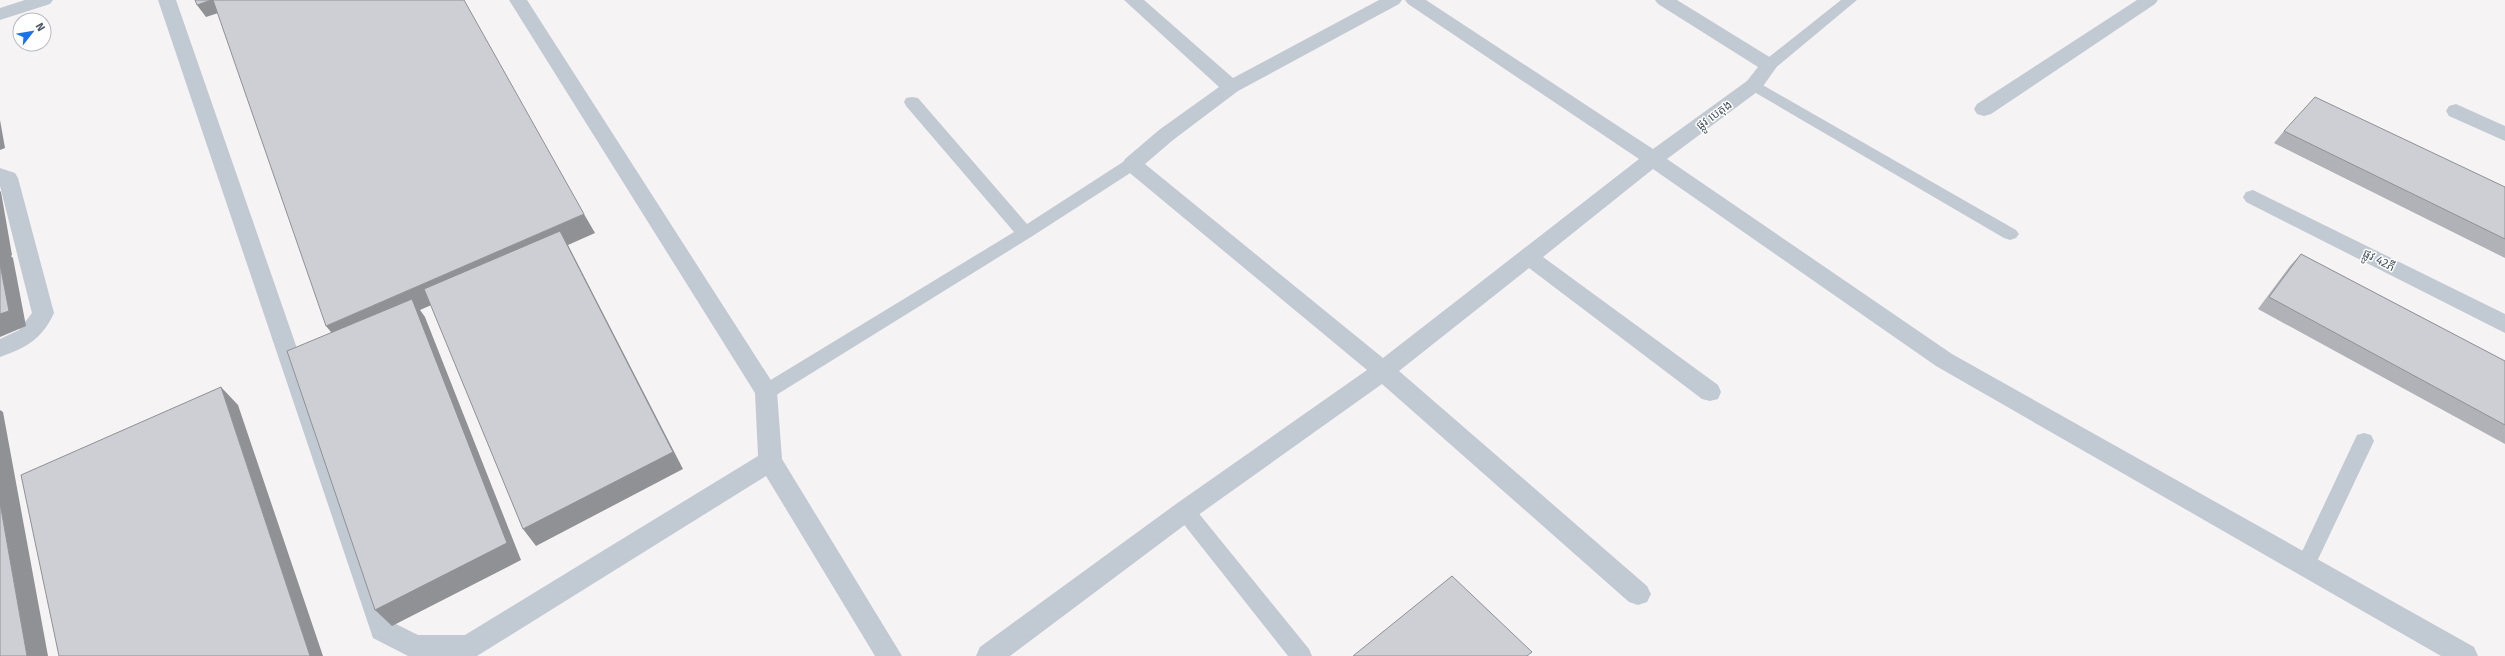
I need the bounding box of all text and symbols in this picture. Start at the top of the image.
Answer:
north arrow [12,12,52,52]
text: N [33,21,48,34]
street label: ផ្លូវ បេតុង [1693,97,1737,136]
street label: ផ្លូវ 42ភី [2359,246,2398,277]

